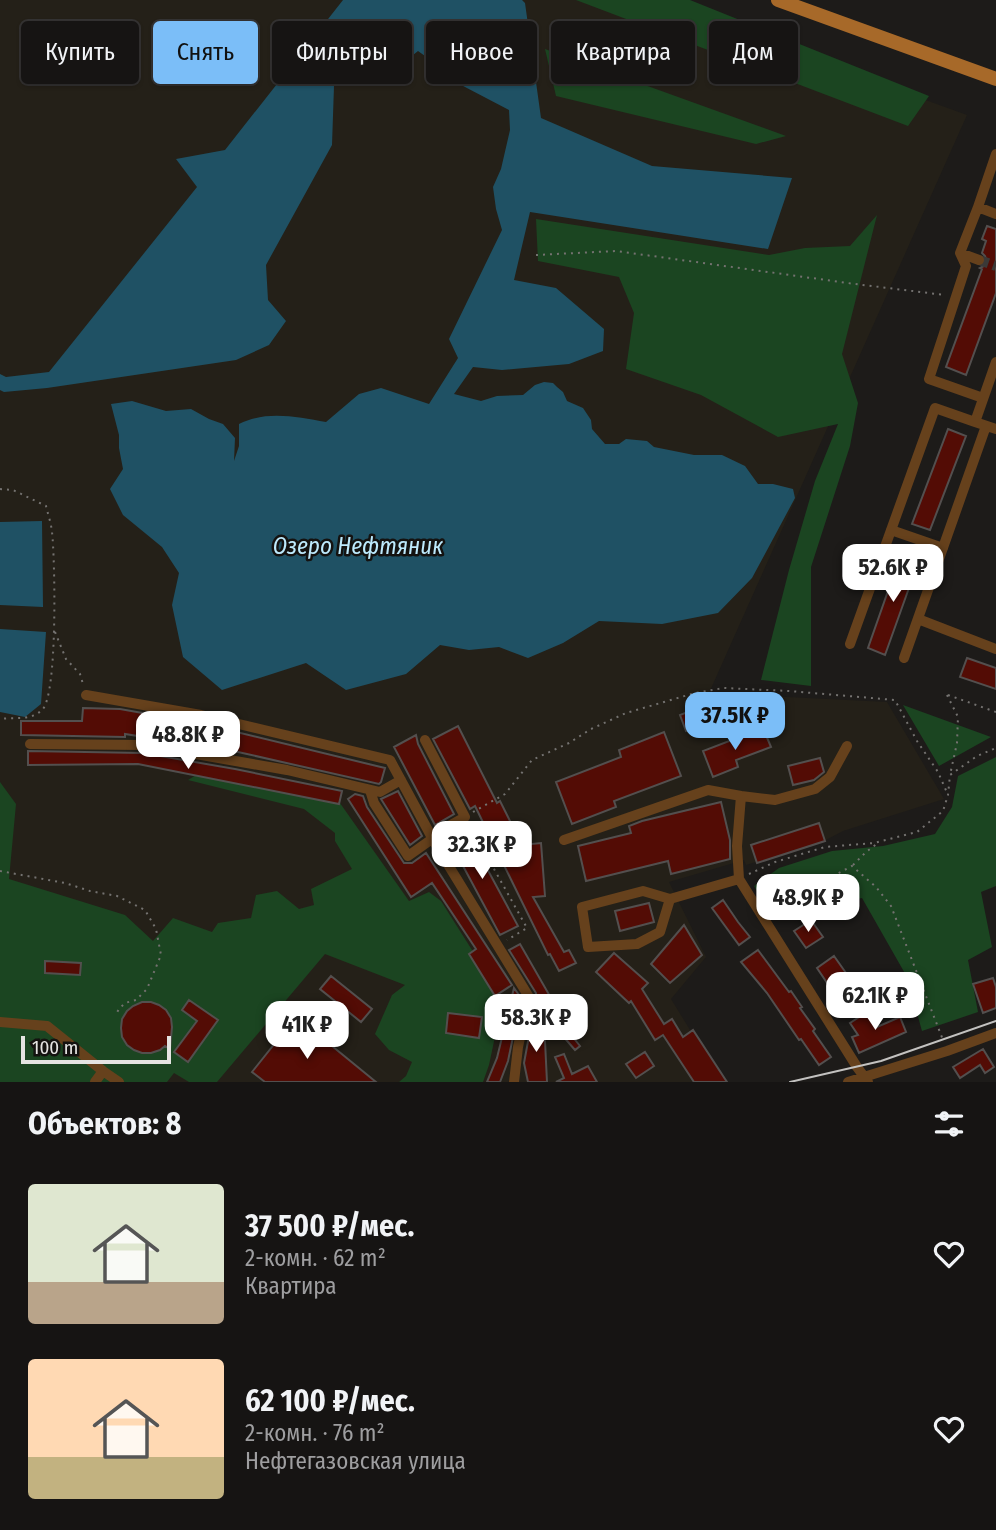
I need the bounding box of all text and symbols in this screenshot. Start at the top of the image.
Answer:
chip: Купить [21,21,139,84]
chip: Снять [153,21,258,84]
chip: Фильтры [272,21,412,84]
chip: Новое [426,21,537,84]
chip: Квартира [551,21,695,84]
chip: Дом [709,21,798,84]
water label: Озеро Нефтяник [273,532,443,560]
pin: 52.6K ₽ [828,544,958,604]
text: 52.6K ₽ [858,553,928,581]
pin: 37.5K ₽ [670,692,800,752]
text: 37.5K ₽ [701,701,769,729]
pin: 48.8K ₽ [123,712,253,771]
text: 48.8K ₽ [152,720,224,748]
pin: 32.3K ₽ [417,822,547,881]
text: 32.3K ₽ [448,830,516,858]
pin: 48.9K ₽ [743,874,873,934]
text: 48.9K ₽ [772,883,844,911]
pin: 62.1K ₽ [810,972,940,1032]
text: 62.1K ₽ [842,981,908,1009]
pin: 58.3K ₽ [471,995,601,1054]
pin: 41K ₽ [258,1002,356,1061]
text: 58.3K ₽ [501,1003,571,1031]
text: 41K ₽ [282,1010,332,1038]
scale bar [21,1033,172,1065]
text: 100 m [32,1036,78,1059]
icon: filters [930,1105,968,1143]
text: Объектов: 8 [28,1106,181,1142]
text: 37 500 ₽/мес. [245,1208,414,1244]
icon: home [84,1212,168,1296]
icon: heart [930,1235,968,1273]
text: 2-комн. · 62 m² [245,1244,386,1272]
text: Квартира [245,1272,337,1300]
text: 62 100 ₽/мес. [245,1383,415,1419]
icon: home [84,1387,168,1471]
icon: heart [930,1410,968,1448]
text: 2-комн. · 76 m² [245,1419,385,1447]
text: Нефтегазовская улица [245,1447,466,1475]

